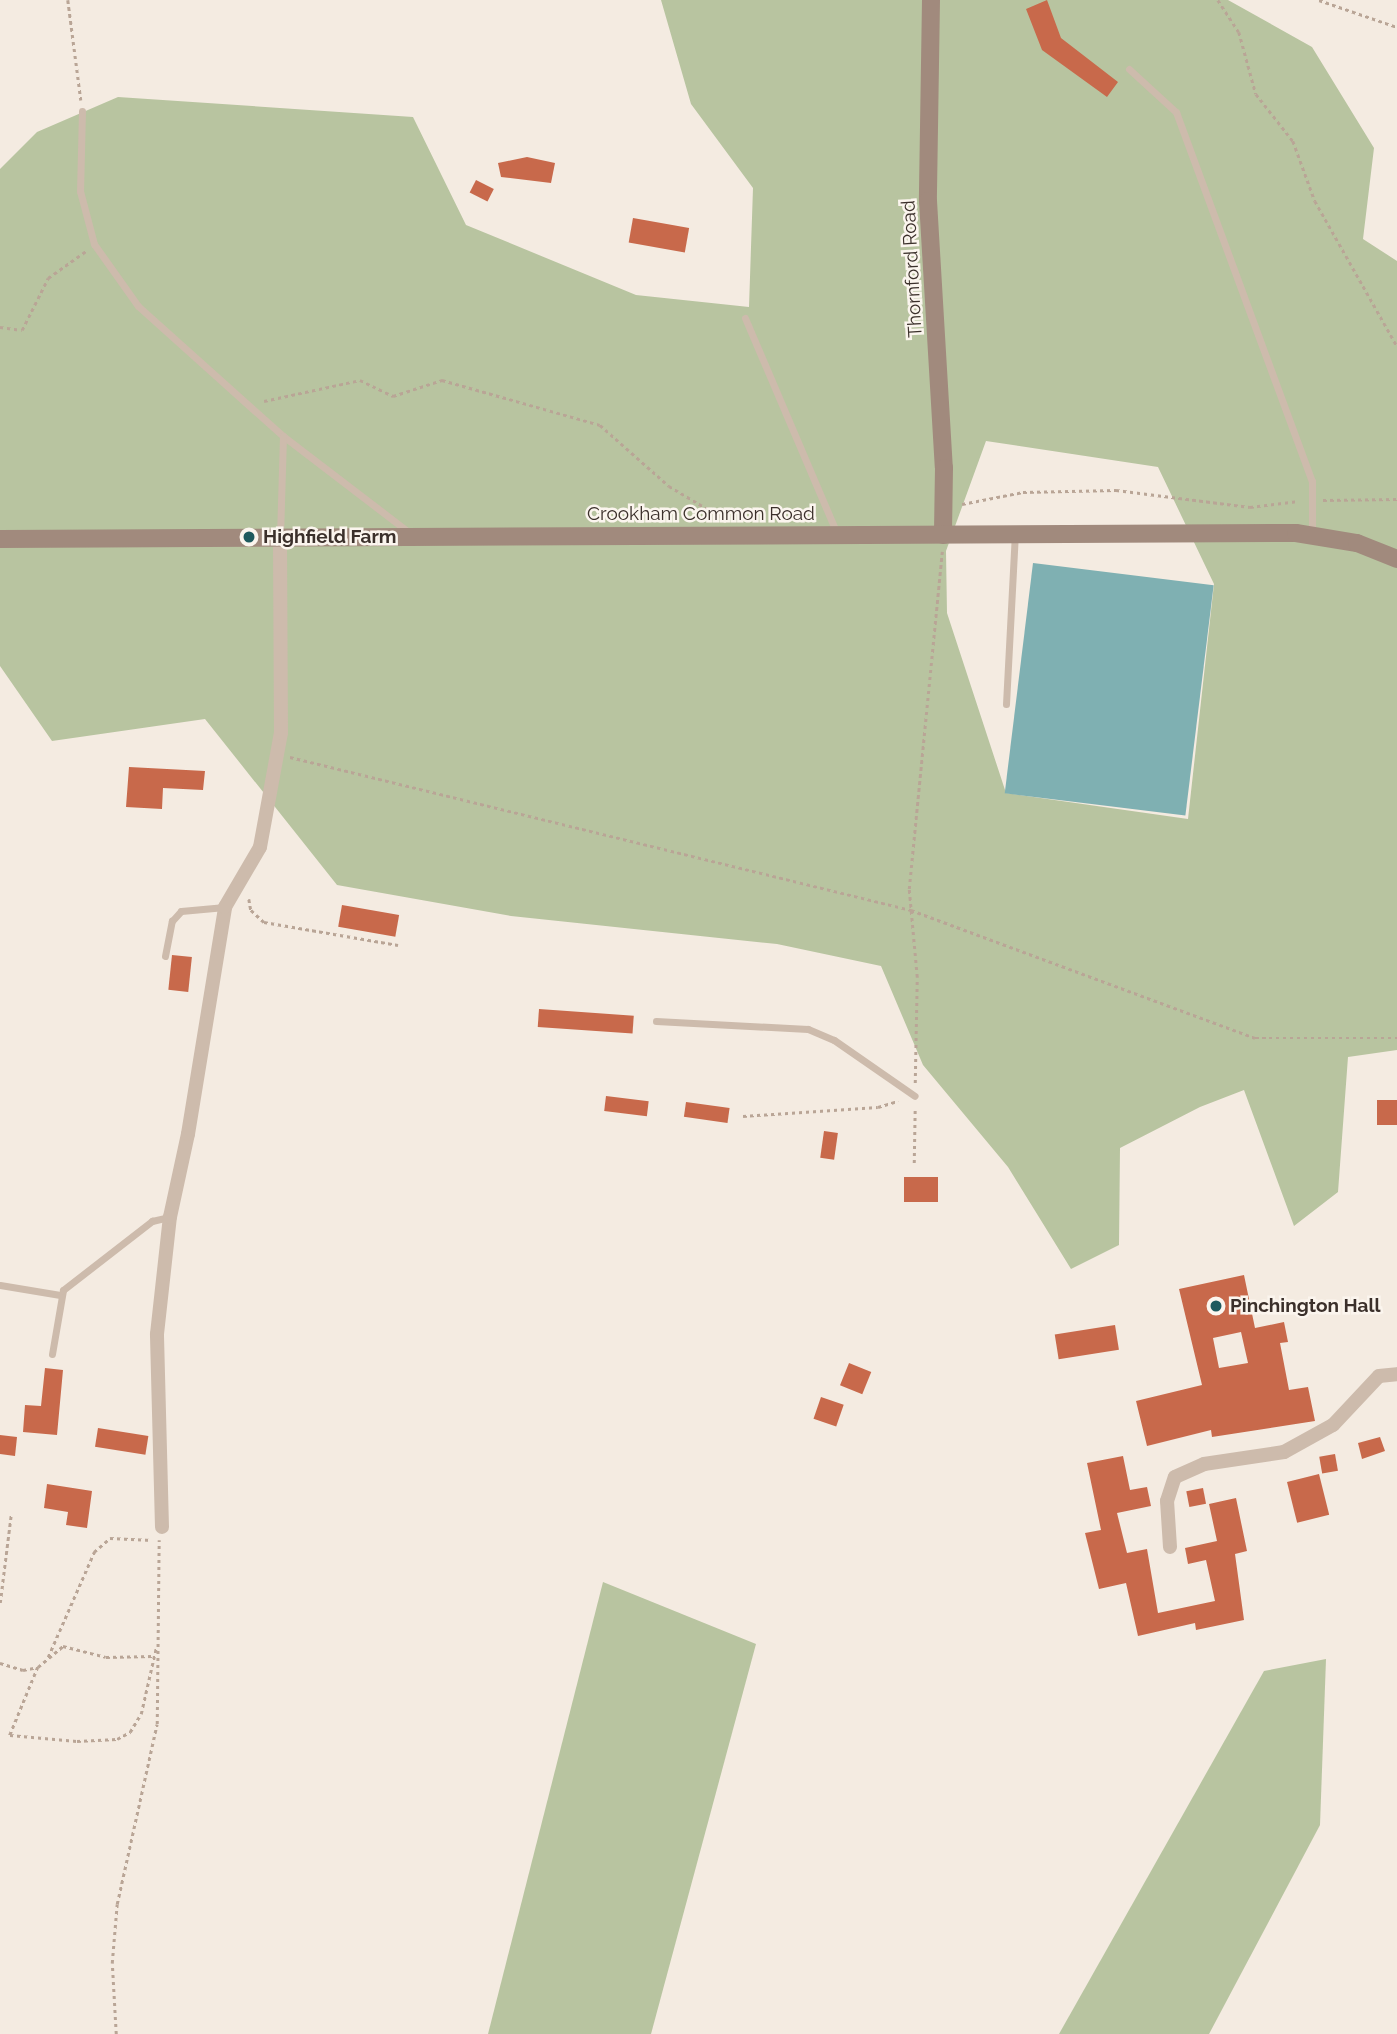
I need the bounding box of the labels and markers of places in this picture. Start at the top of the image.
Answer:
place label: Highfield Farm [263,526,396,548]
marker: Highfield Farm [241,529,257,545]
place label: Pinchington Hall [1230,1295,1380,1317]
marker: Pinchington Hall [1208,1298,1224,1314]

